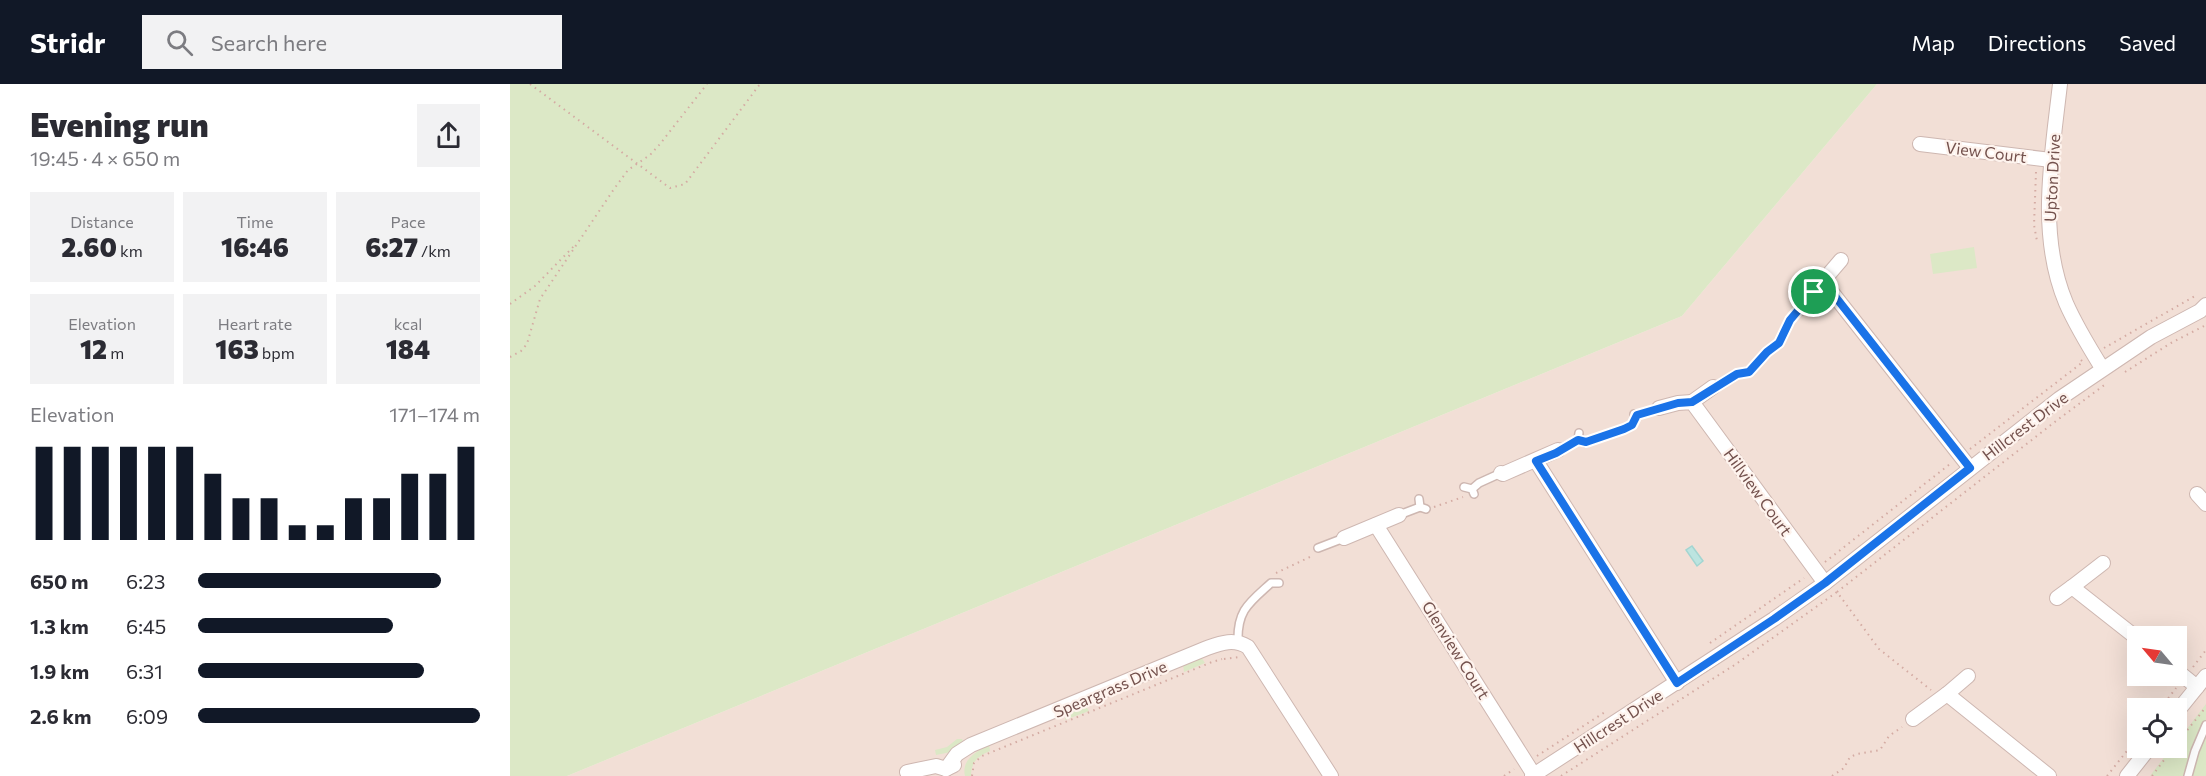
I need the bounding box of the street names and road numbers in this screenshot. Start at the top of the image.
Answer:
street label: Upton Drive [2040,134,2063,222]
street label: View Court [1944,137,2028,166]
street label: Hillcrest Drive [1978,387,2071,464]
street label: Hillview Court [1720,444,1797,539]
street label: Glenview Court [1419,597,1494,703]
street label: Speargrass Drive [1050,656,1169,721]
street label: Hillcrest Drive [1570,685,1666,756]

